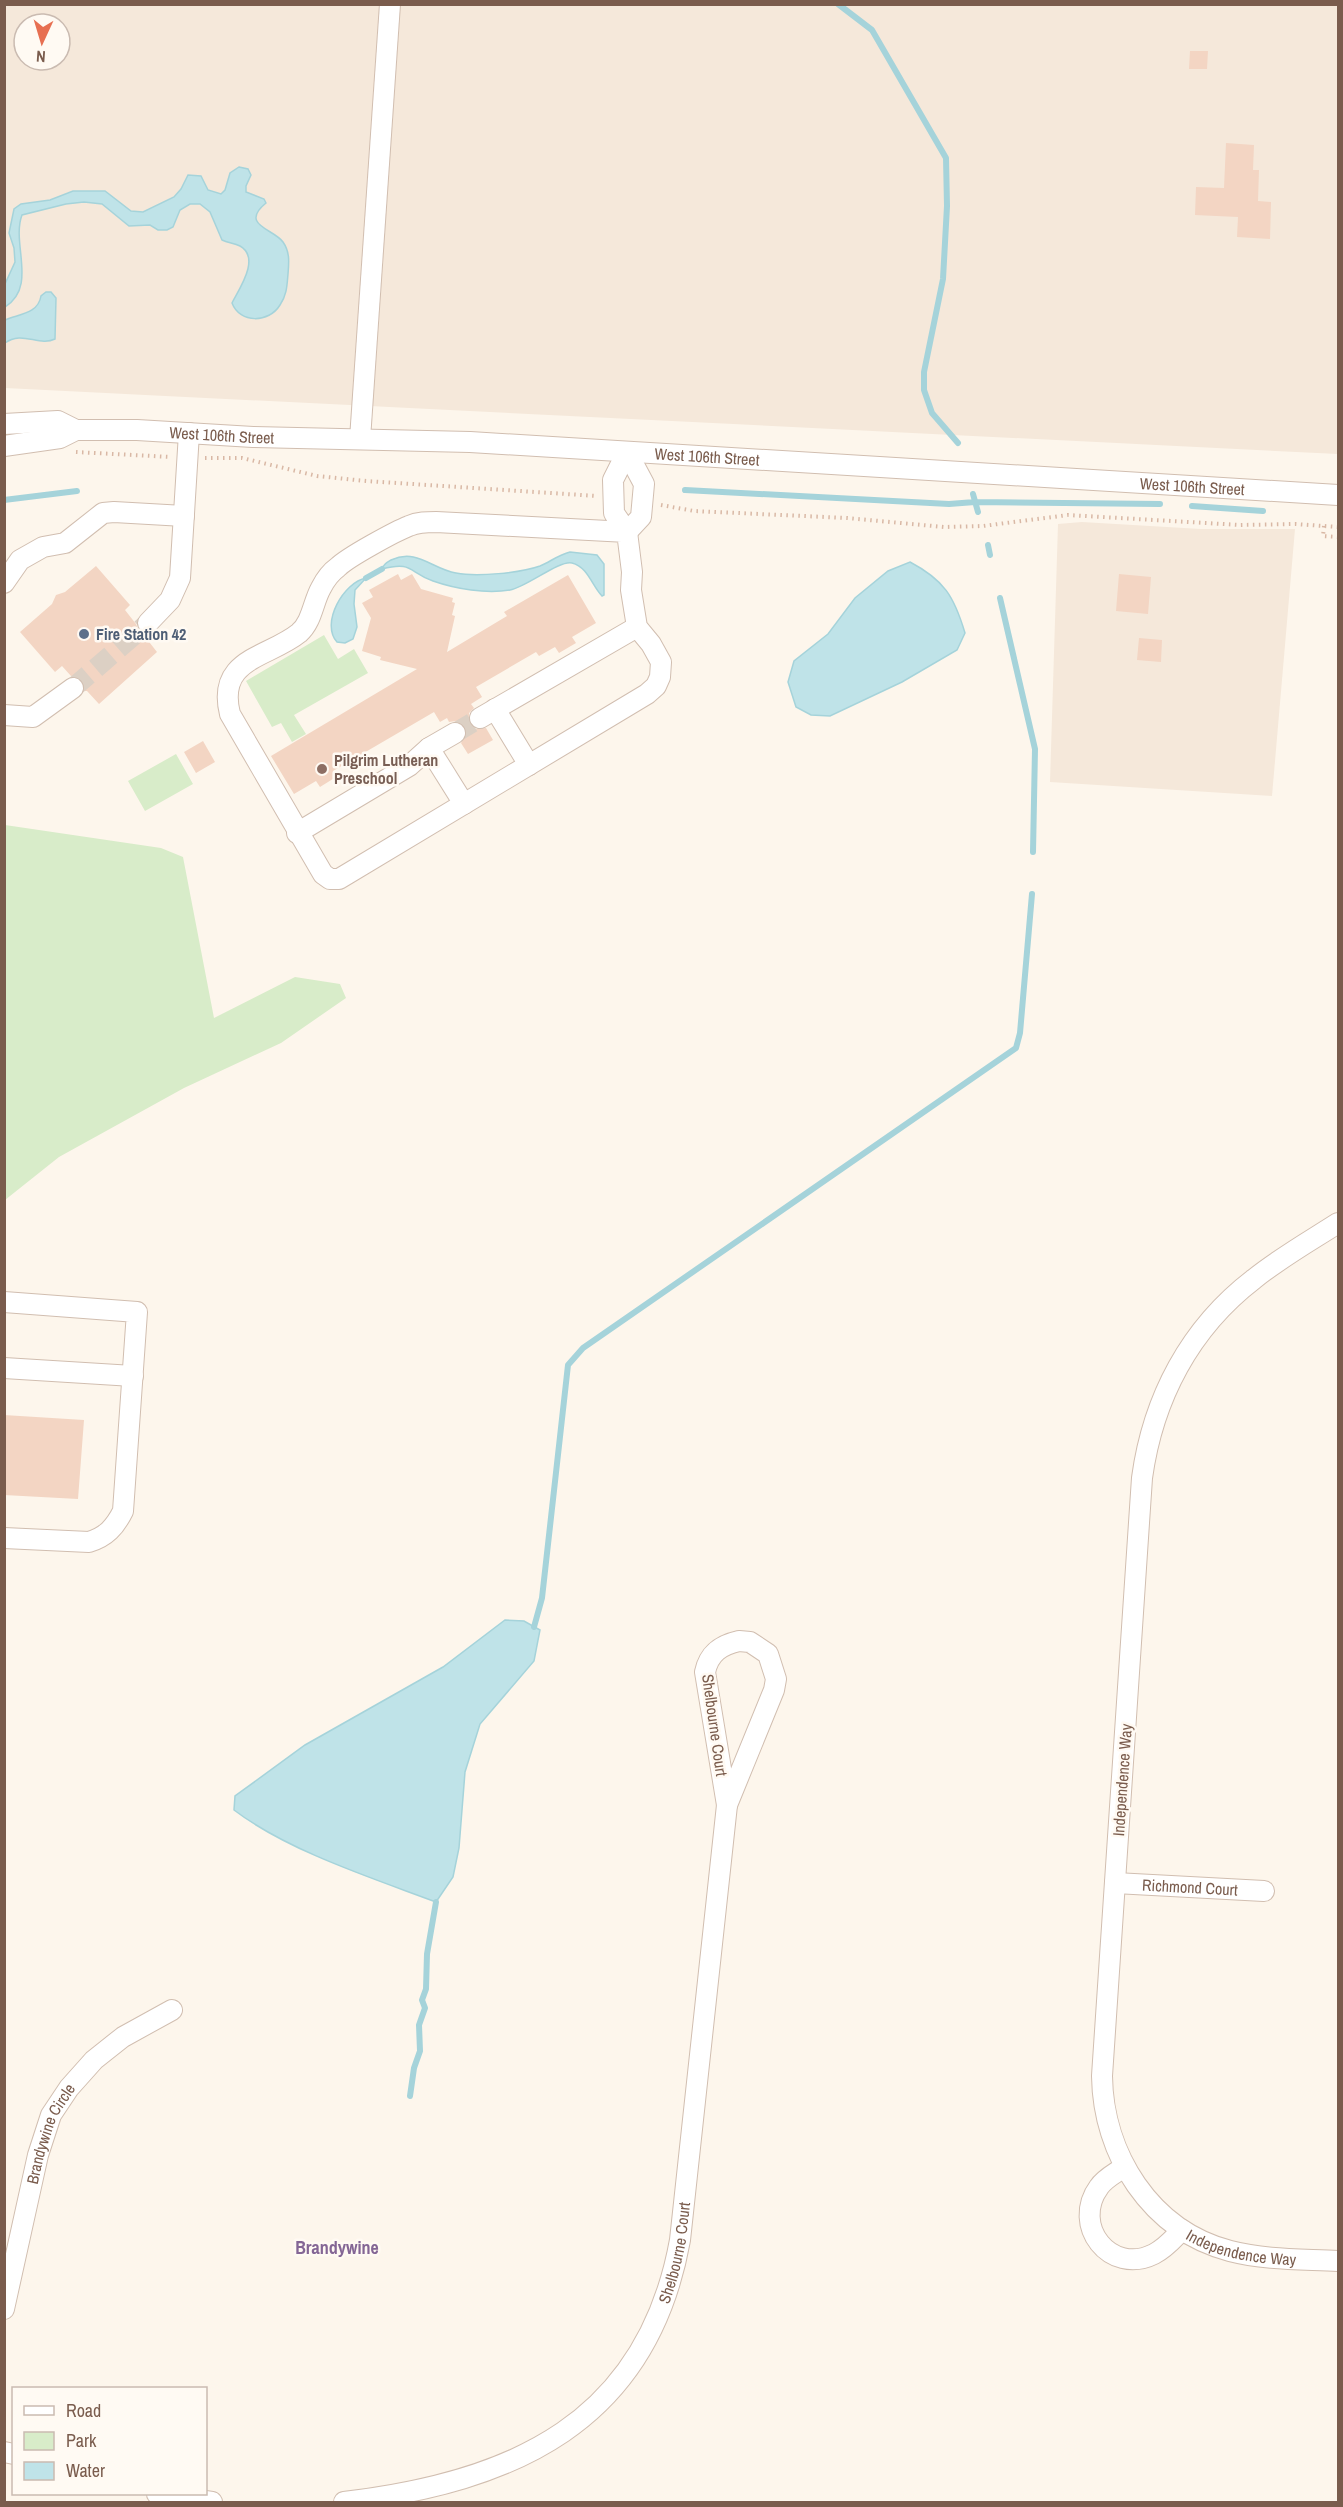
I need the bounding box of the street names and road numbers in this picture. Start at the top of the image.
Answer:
street label: West 106th Street [169,421,275,448]
street label: West 106th Street [654,442,760,471]
street label: West 106th Street [1139,472,1246,500]
street label: Shelbourne Court [697,1673,733,1778]
street label: Independence Way [1107,1723,1137,1837]
street label: Richmond Court [1142,1873,1239,1901]
street label: Brandywine Circle [21,2079,80,2186]
street label: Shelbourne Court [653,2201,695,2306]
street label: Independence Way [1182,2224,1297,2270]

